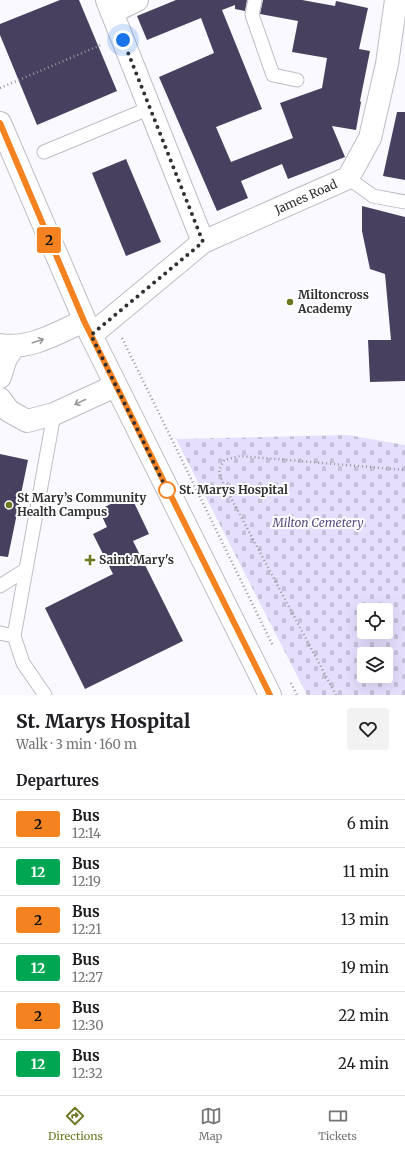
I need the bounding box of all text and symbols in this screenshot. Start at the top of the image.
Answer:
your location [113,30,133,50]
street label: James Road [271,176,339,217]
line badge: 2 [36,227,62,253]
text: 2 [45,231,53,249]
place label: Miltoncross Academy [297,287,369,316]
marker: Miltoncross Academy [285,297,295,307]
one-way arrow [31,337,44,344]
one-way arrow [74,399,86,406]
marker: St. Marys Hospital [158,481,176,499]
place label: St. Marys Hospital [179,482,288,497]
place label: St Mary’s Community Health Campus [17,490,147,519]
marker: St Mary’s Community Health Campus [4,500,14,510]
park label: Milton Cemetery [272,515,364,530]
place label: Saint Mary's [99,552,174,567]
marker: Saint Mary's [84,554,96,566]
map controls [357,603,393,683]
button: locate [357,603,393,639]
button: layers [357,647,393,683]
button: heart [347,708,389,750]
text: St. Marys Hospital [16,709,190,733]
text: Walk · 3 min · 160 m [16,736,137,753]
text: Departures [16,771,99,790]
text: Bus [72,806,100,825]
text: 6 min [347,814,389,833]
text: 2 [34,815,42,833]
text: 12:14 [72,825,101,842]
text: Bus [72,854,100,873]
text: 11 min [343,862,389,881]
text: 12 [31,863,45,881]
text: 12:19 [72,873,101,890]
text: Bus [72,902,100,921]
text: 13 min [341,910,389,929]
text: 2 [34,911,42,929]
text: 12:21 [72,921,101,938]
text: Bus [72,950,100,969]
text: 19 min [341,958,389,977]
text: 12 [31,959,45,977]
text: 12:27 [72,969,103,986]
text: Bus [72,998,100,1017]
text: 22 min [338,1006,389,1025]
text: 2 [34,1007,42,1025]
text: 12:30 [72,1017,104,1034]
text: Bus [72,1046,100,1065]
text: 24 min [338,1054,389,1073]
text: 12 [31,1055,45,1073]
text: 12:32 [72,1065,103,1082]
tab: Directions [48,1105,103,1143]
tab: Map [199,1105,222,1143]
tab: Tickets [318,1105,357,1143]

